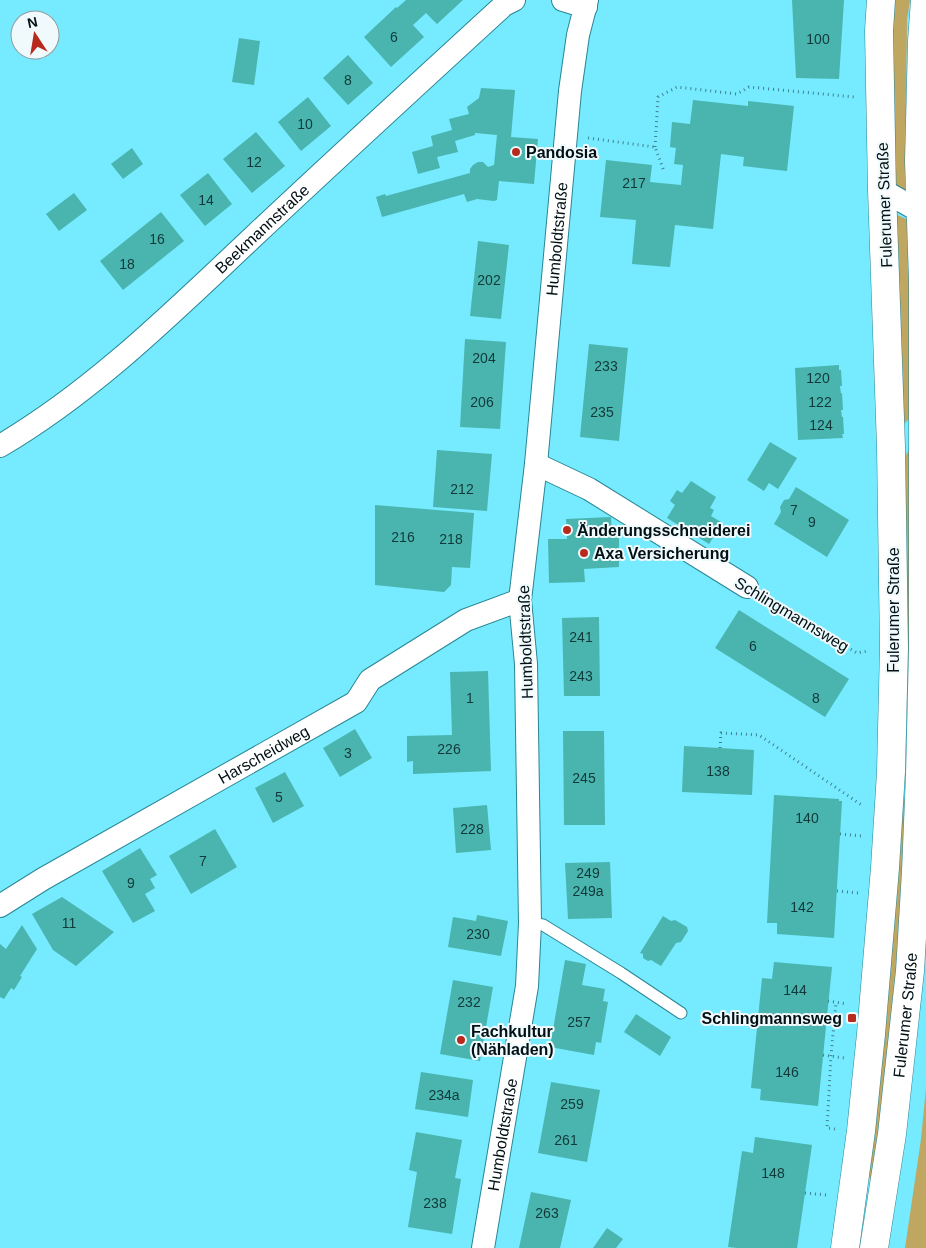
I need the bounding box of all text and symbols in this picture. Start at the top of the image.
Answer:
north arrow [10,10,60,60]
text: N [26,13,39,31]
house number: 6 [390,29,398,45]
house number: 100 [806,31,830,47]
house number: 8 [344,72,352,88]
house number: 10 [297,116,313,132]
street label: Fulerumer Straße [874,142,895,268]
place label: Pandosia [526,144,597,161]
marker: Pandosia [510,146,522,158]
house number: 12 [246,154,262,170]
house number: 217 [622,175,646,191]
street label: Beekmannstraße [212,181,313,277]
street label: Humboldtstraße [543,181,571,296]
house number: 14 [198,192,214,208]
house number: 16 [149,231,165,247]
house number: 18 [119,256,135,272]
house number: 202 [477,272,501,288]
house number: 204 [472,350,496,366]
house number: 233 [594,358,618,374]
house number: 120 [806,370,830,386]
house number: 206 [470,394,494,410]
house number: 122 [808,394,832,410]
house number: 235 [590,404,614,420]
house number: 124 [809,417,833,433]
house number: 212 [450,481,474,497]
house number: 7 [790,502,798,518]
house number: 9 [808,514,816,530]
place label: Änderungsschneiderei [577,522,750,539]
marker: Änderungsschneiderei [561,524,573,536]
house number: 216 [391,529,415,545]
house number: 218 [439,531,463,547]
place label: Axa Versicherung [594,545,729,562]
marker: Axa Versicherung [578,547,590,559]
street label: Fulerumer Straße [885,547,902,673]
street label: Schlingmannsweg [732,574,852,655]
street label: Humboldtstraße [515,585,536,699]
house number: 241 [569,629,593,645]
house number: 6 [749,638,757,654]
house number: 243 [569,668,593,684]
house number: 1 [466,690,474,706]
house number: 8 [812,690,820,706]
street label: Harscheidweg [215,722,312,787]
house number: 226 [437,741,461,757]
house number: 3 [344,745,352,761]
house number: 138 [706,763,730,779]
house number: 245 [572,770,596,786]
house number: 5 [275,789,283,805]
house number: 140 [795,810,819,826]
house number: 228 [460,821,484,837]
house number: 7 [199,853,207,869]
house number: 249 [576,865,600,881]
house number: 9 [127,875,135,891]
house number: 249a [572,883,604,899]
house number: 142 [790,899,814,915]
house number: 11 [62,915,76,931]
house number: 230 [466,926,490,942]
street label: Fulerumer Straße [890,952,920,1078]
house number: 144 [783,982,807,998]
house number: 232 [457,994,481,1010]
place label: Schlingmannsweg [702,1010,842,1027]
marker: Schlingmannsweg [846,1012,858,1024]
house number: 257 [567,1014,591,1030]
place label: Fachkultur (Nähladen) [471,1023,554,1058]
marker: Fachkultur (Nähladen) [455,1034,467,1046]
house number: 146 [775,1064,799,1080]
street label: Humboldtstraße [485,1077,520,1192]
house number: 234a [428,1087,460,1103]
house number: 259 [560,1096,584,1112]
house number: 261 [554,1132,578,1148]
house number: 148 [761,1165,785,1181]
house number: 238 [423,1195,447,1211]
house number: 263 [535,1205,559,1221]

